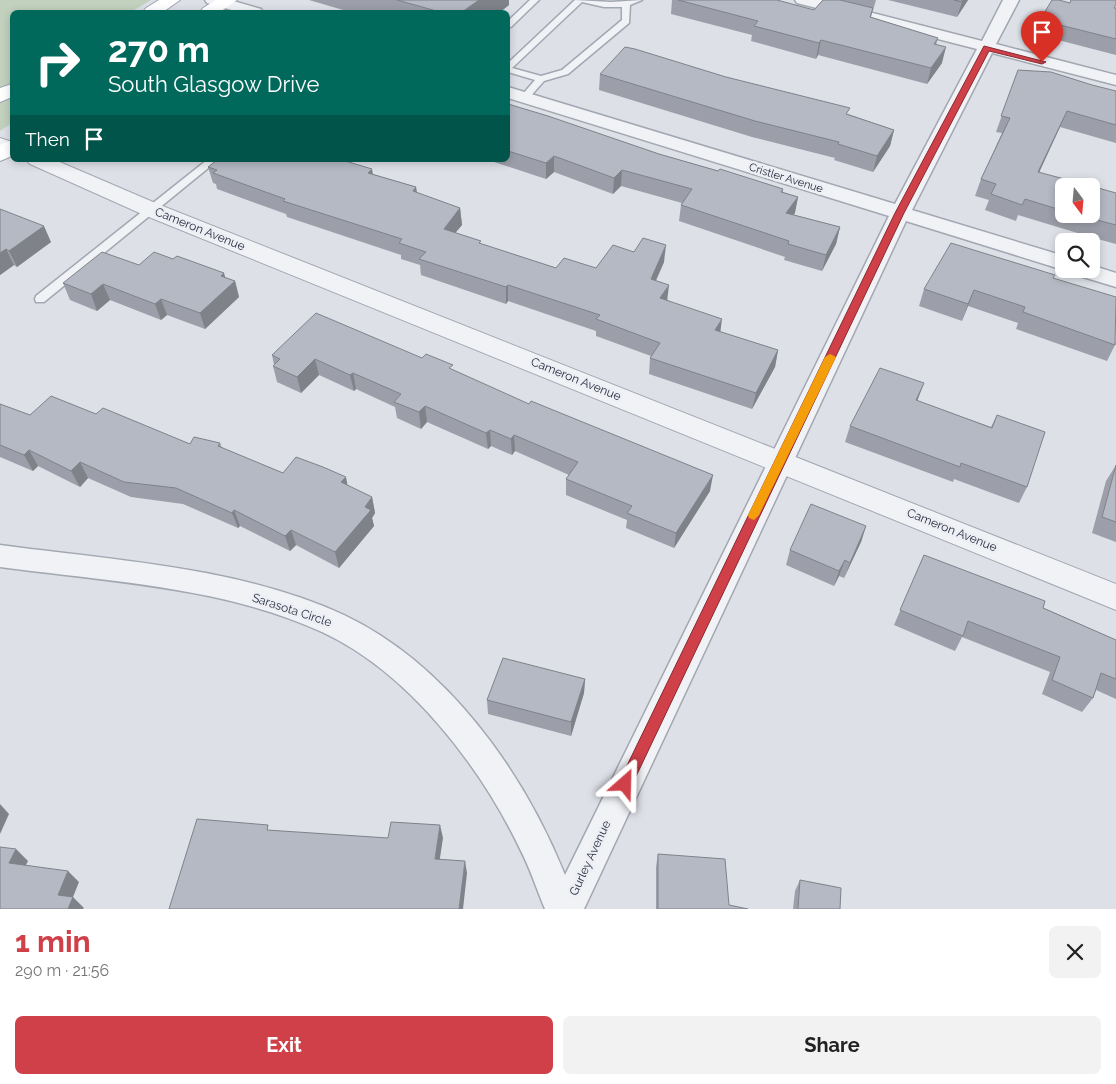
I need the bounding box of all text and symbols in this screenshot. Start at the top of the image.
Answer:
pin [1021,11,1063,62]
icon: arrive [1028,18,1056,46]
text: 270 m [108,29,210,70]
icon: right [25,30,90,95]
text: South Glasgow Drive [108,71,319,97]
icon: arrive [80,125,108,153]
text: Then [25,128,70,150]
street label: Cristler Avenue [747,161,825,196]
north arrow [1055,178,1100,222]
map controls [1055,178,1100,278]
street label: Cameron Avenue [153,205,247,253]
button: search [1055,233,1100,278]
street label: Cameron Avenue [529,355,623,403]
street label: Cameron Avenue [905,506,999,554]
street label: Sarasota Circle [250,591,334,629]
position arrow [598,757,650,809]
street label: Gurley Avenue [567,818,613,898]
text: 1 min [15,924,91,959]
button: close [1049,926,1101,978]
text: 290 m · 21:56 [15,961,109,980]
button: Exit [15,1016,553,1074]
button: Share [563,1016,1101,1074]

